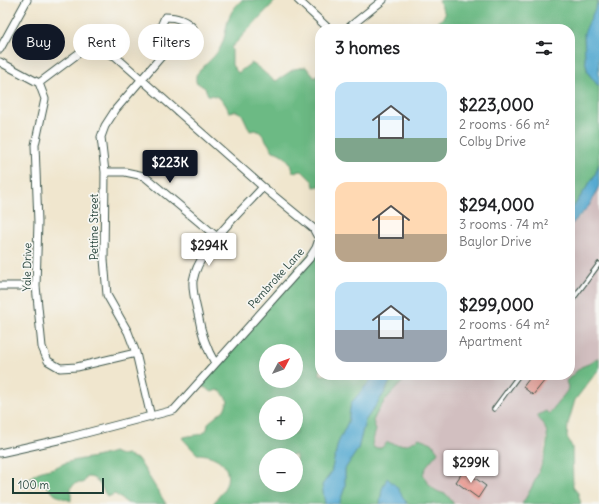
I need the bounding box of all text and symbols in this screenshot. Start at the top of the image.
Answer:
chip: Buy [12,24,65,60]
chip: Rent [73,24,130,60]
chip: Filters [138,24,204,60]
text: 3 homes [335,37,400,59]
icon: filters [533,37,555,59]
text: $223,000 [459,94,534,116]
icon: home [367,98,415,146]
text: 2 rooms · 66 m² [459,116,550,133]
text: Colby Drive [459,133,526,150]
pin: $223K [142,150,198,184]
text: $223K [152,154,188,171]
street label: Pettine Street [87,194,101,260]
text: $294,000 [459,194,534,216]
icon: home [367,198,415,246]
text: 3 rooms · 74 m² [459,216,549,233]
pin: $294K [181,233,237,267]
text: Baylor Drive [459,233,532,250]
text: $294K [190,237,228,254]
street label: Yale Drive [20,242,34,291]
street label: Pembroke Lane [245,245,307,311]
text: $299,000 [459,294,534,316]
icon: home [367,298,415,346]
text: 2 rooms · 64 m² [459,316,550,333]
text: Apartment [459,333,522,350]
north arrow [259,344,303,388]
map controls [259,344,303,492]
button: + [259,396,303,440]
button: − [259,448,303,492]
pin: $299K [443,450,499,484]
text: $299K [452,454,490,471]
scale bar [12,476,104,495]
text: 100 m [18,478,49,492]

